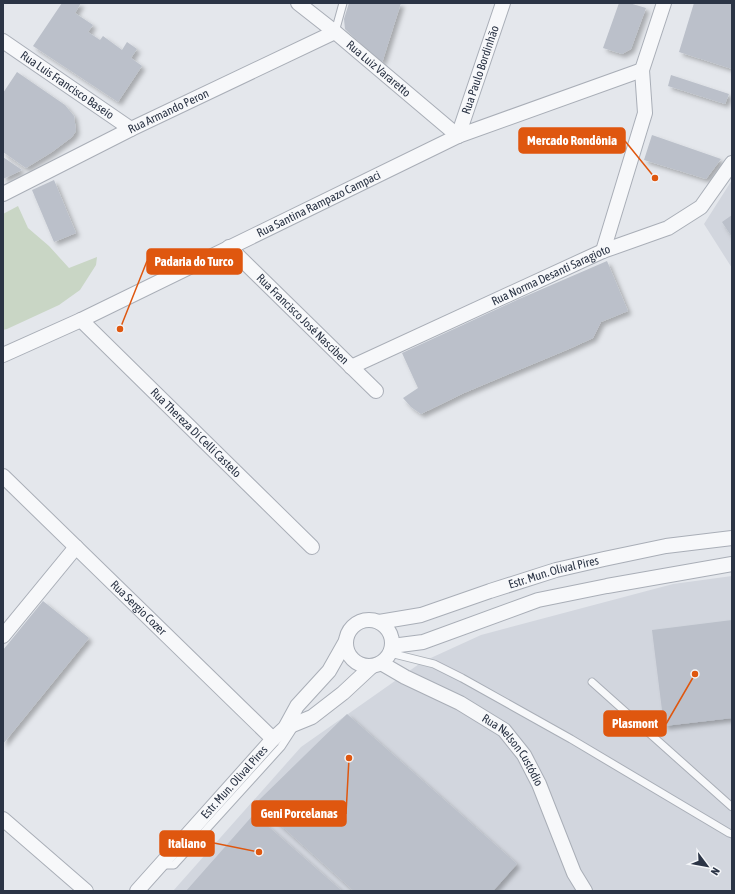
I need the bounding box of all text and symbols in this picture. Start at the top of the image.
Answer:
street label: Rua Paulo Bordinhão [459,23,502,116]
street label: Rua Luiz Vararetto [344,38,414,100]
street label: Rua Luis Francisco Baseio [18,48,117,122]
street label: Rua Armando Peron [126,86,211,136]
callout: Mercado Rondônia [519,128,625,153]
text: Mercado Rondônia [527,133,617,148]
street label: Rua Santina Rampazo Campaci [255,168,383,240]
street label: Rua Norma Desanti Saragioto [489,242,612,308]
callout: Padaria do Turco [147,249,242,274]
text: Padaria do Turco [154,254,234,269]
street label: Rua Francisco José Nasciben [254,271,352,367]
street label: Rua Thereza Di Celli Castelo [148,385,244,481]
street label: Estr. Mun. Olival Pires [507,553,600,592]
street label: Rua Sergio Cozer [108,578,169,638]
street label: Rua Nelson Custódio [479,711,546,789]
callout: Plasmont [604,711,666,736]
text: Plasmont [612,716,658,731]
street label: Estr. Mun. Olival Pires [198,743,271,822]
callout: Geni Porcelanas [252,801,346,826]
text: Geni Porcelanas [260,806,338,821]
callout: Italiano [160,831,214,856]
text: Italiano [168,836,206,851]
north arrow [687,846,727,886]
text: N [709,865,722,877]

